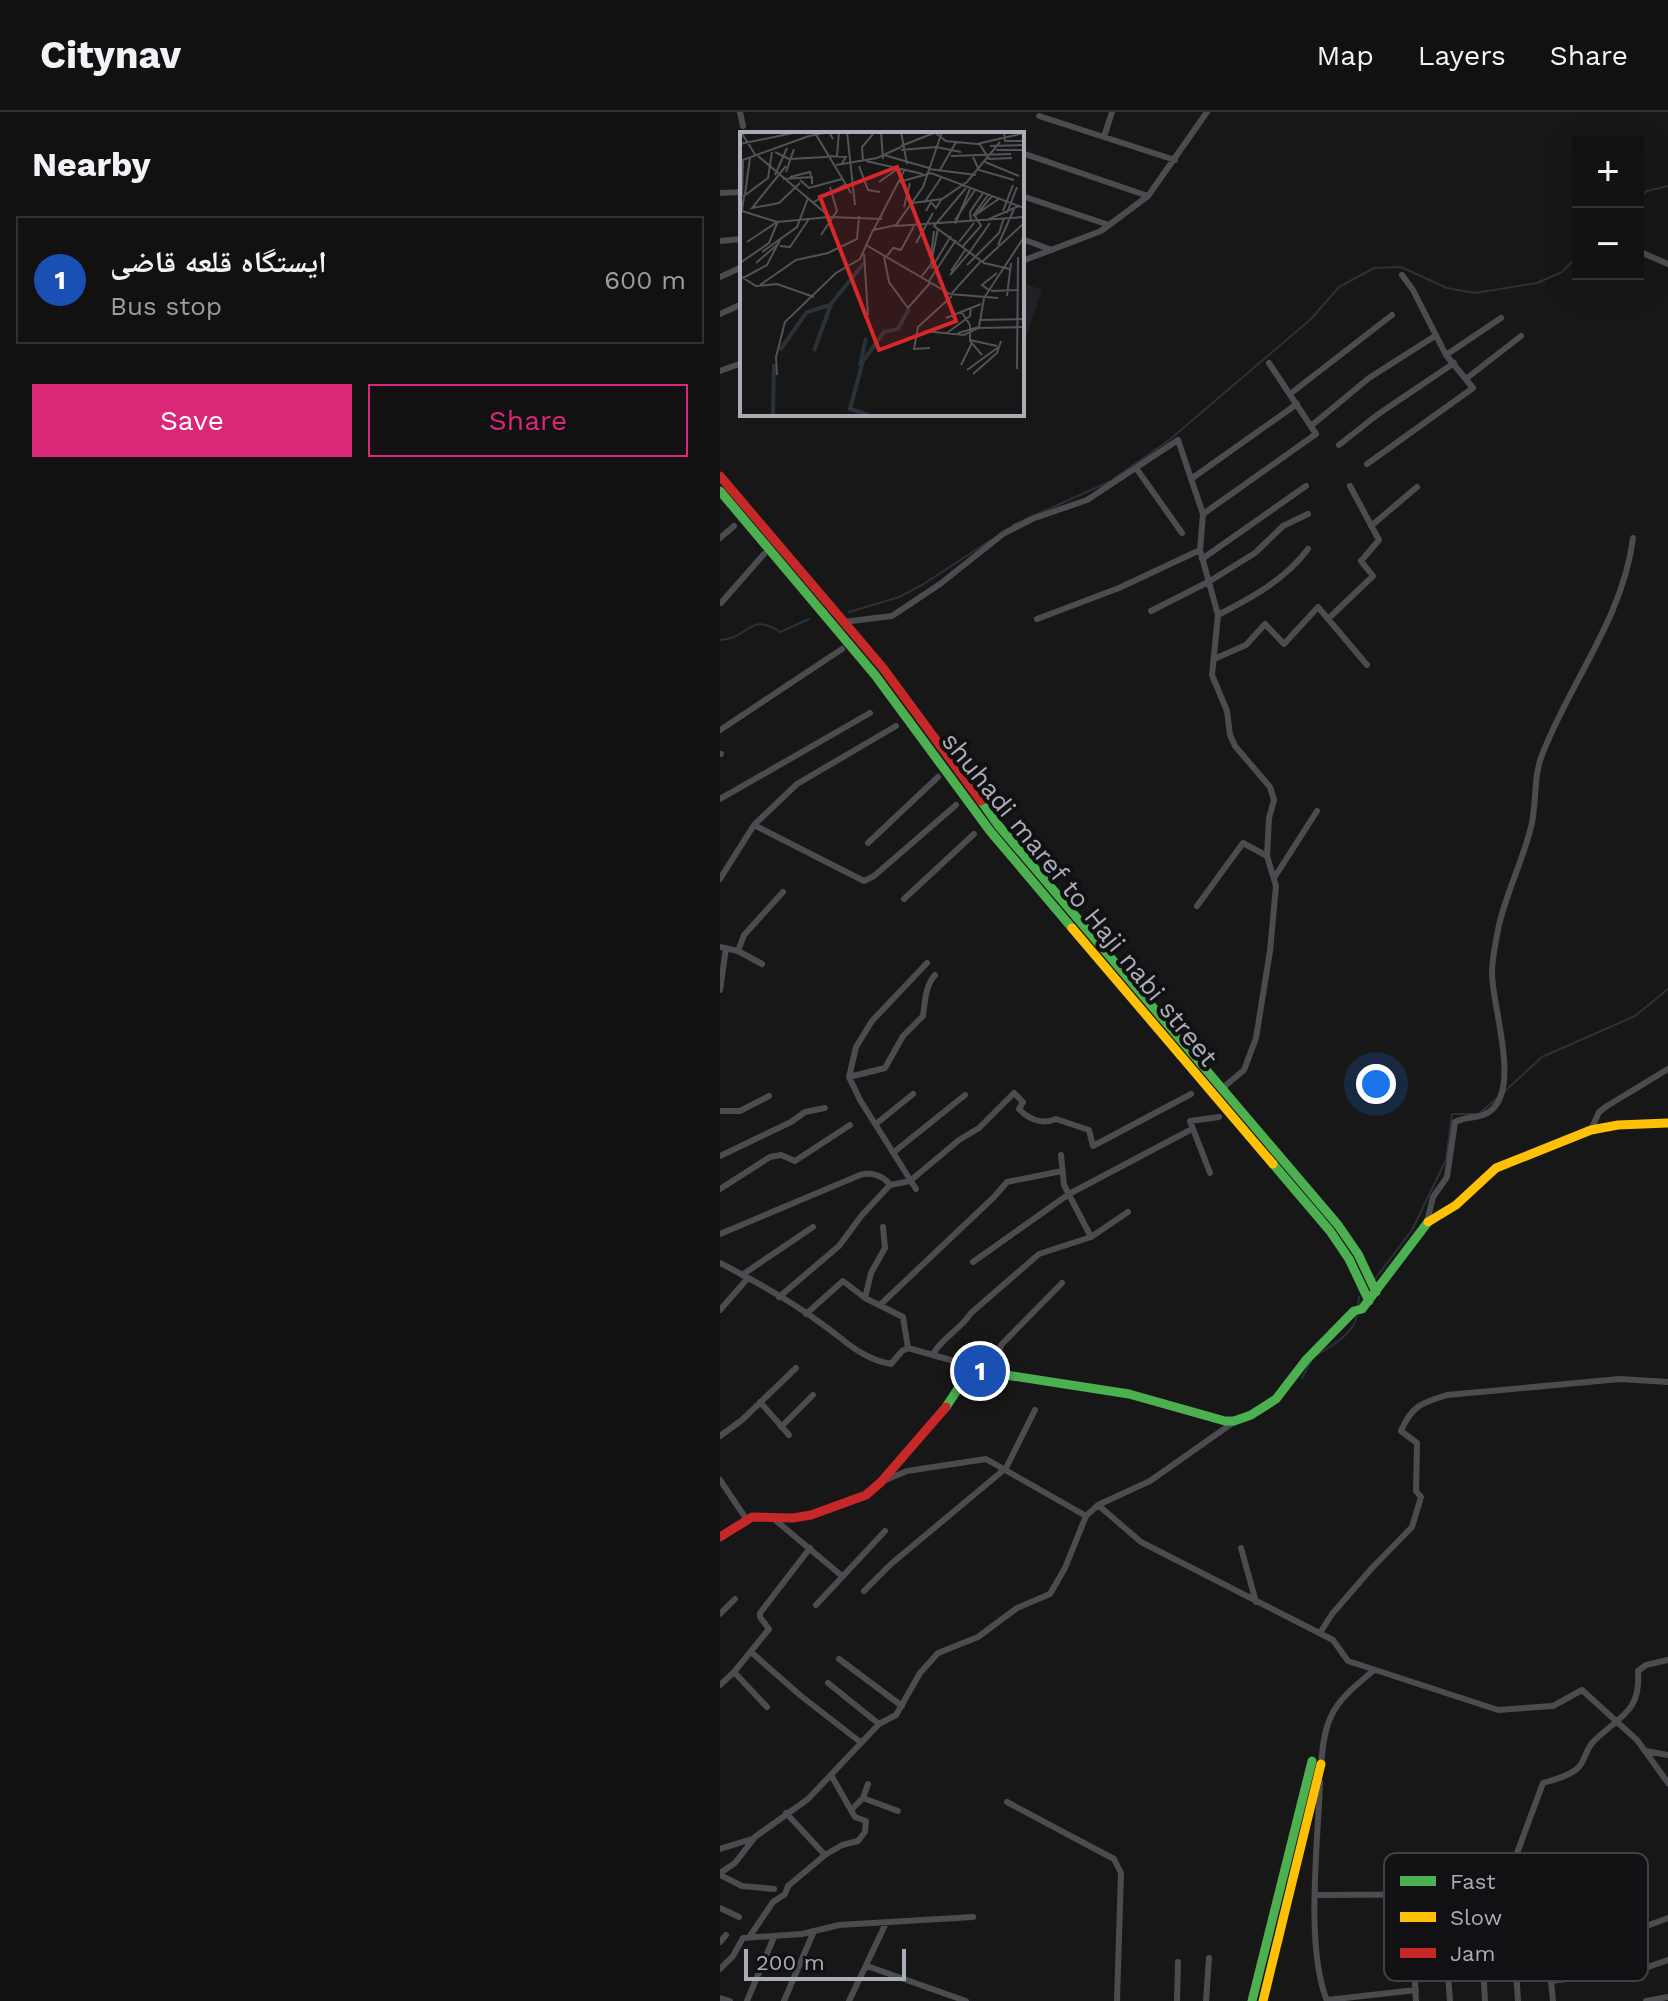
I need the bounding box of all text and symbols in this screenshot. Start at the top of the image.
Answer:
text: Citynav [40,33,181,77]
text: Map [1317,39,1374,72]
text: Layers [1418,39,1506,72]
text: Share [1550,39,1628,72]
inset map [740,132,1024,416]
map controls [1572,136,1644,280]
button: + [1572,136,1644,208]
text: Nearby [32,144,151,184]
button: − [1572,208,1644,280]
text: ایستگاه قلعه قاضی [110,244,327,279]
text: 1 [54,265,66,295]
text: 600 m [604,265,686,295]
text: Bus stop [110,291,222,321]
button: Save [32,384,352,457]
button: Share [368,384,688,457]
street label: shuhadi maref to Haji nabi street [936,726,1224,1072]
your location [1356,1064,1396,1104]
pin: 1 [954,1341,1006,1401]
legend [1384,1853,1648,1981]
text: Fast [1450,1869,1496,1894]
text: Slow [1450,1905,1502,1930]
text: Jam [1450,1941,1495,1966]
scale bar [744,1945,906,1981]
text: 200 m [756,1950,825,1975]

